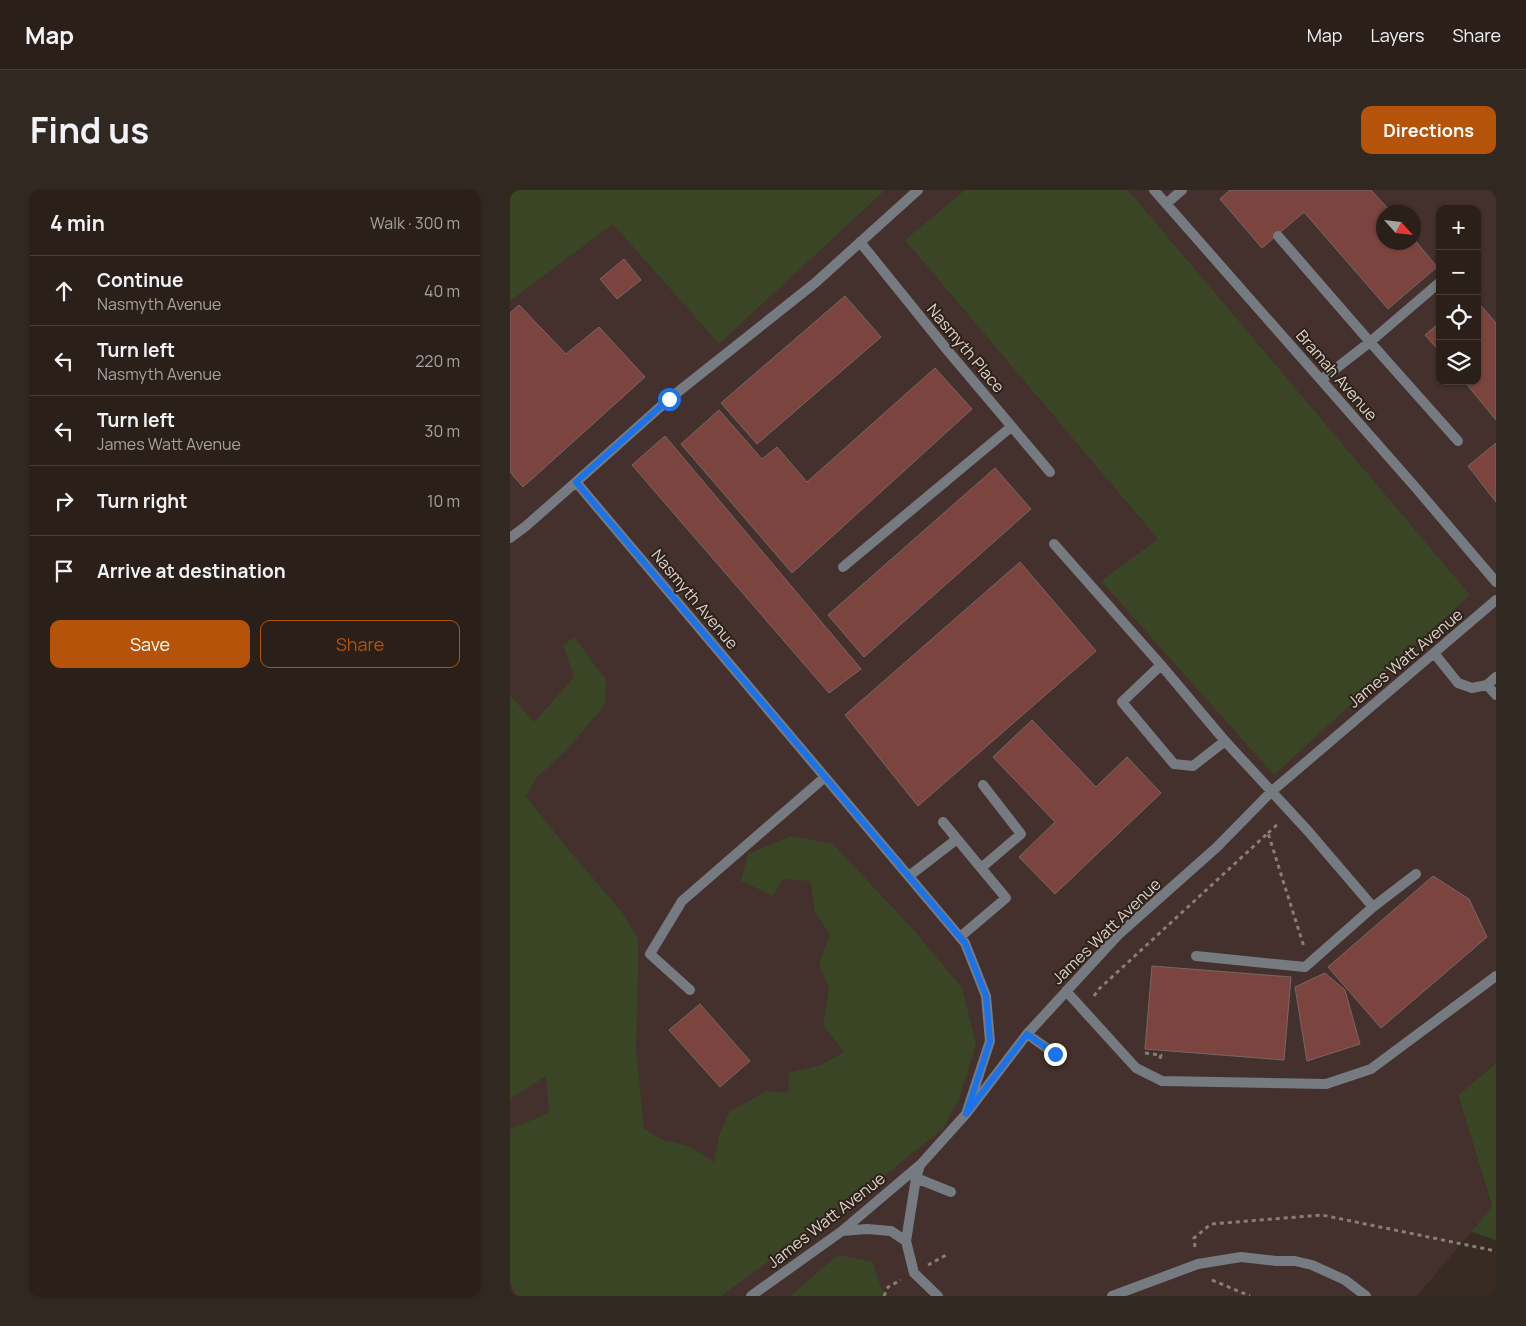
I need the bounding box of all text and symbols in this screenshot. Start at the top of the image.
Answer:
text: Map [25,18,74,51]
text: Map [1307,23,1342,47]
text: Layers [1370,23,1424,47]
text: Share [1452,23,1501,47]
text: Find us [30,106,149,154]
button: Directions [1361,106,1496,154]
north arrow [1376,205,1421,250]
map controls [1436,205,1481,385]
button: + [1436,205,1481,250]
text: 4 min [50,209,105,237]
text: Walk · 300 m [370,212,460,234]
button: − [1436,250,1481,295]
text: Continue [97,267,183,293]
icon: ahead [50,277,78,305]
text: 40 m [424,280,460,302]
text: Nasmyth Avenue [97,293,221,315]
button: locate [1436,295,1481,340]
street label: Nasmyth Place [922,299,1010,397]
street label: Bramah Avenue [1291,325,1383,425]
text: Turn left [97,337,175,363]
button: layers [1436,340,1481,385]
icon: left [50,347,78,375]
text: 220 m [415,350,460,372]
text: Nasmyth Avenue [97,363,221,385]
route start [658,388,681,411]
text: Turn left [97,407,175,433]
icon: left [50,417,78,445]
text: 30 m [425,420,460,442]
text: James Watt Avenue [97,433,241,455]
icon: right [50,487,78,515]
text: Turn right [97,488,187,514]
text: 10 m [427,490,460,512]
street label: Nasmyth Avenue [647,544,743,654]
icon: arrive [50,557,78,585]
text: Arrive at destination [97,558,286,584]
street label: James Watt Avenue [1343,603,1467,713]
button: Save [50,620,250,668]
button: Share [260,620,460,668]
street label: James Watt Avenue [1047,873,1165,989]
route end [1044,1043,1067,1066]
street label: James Watt Avenue [763,1167,889,1273]

